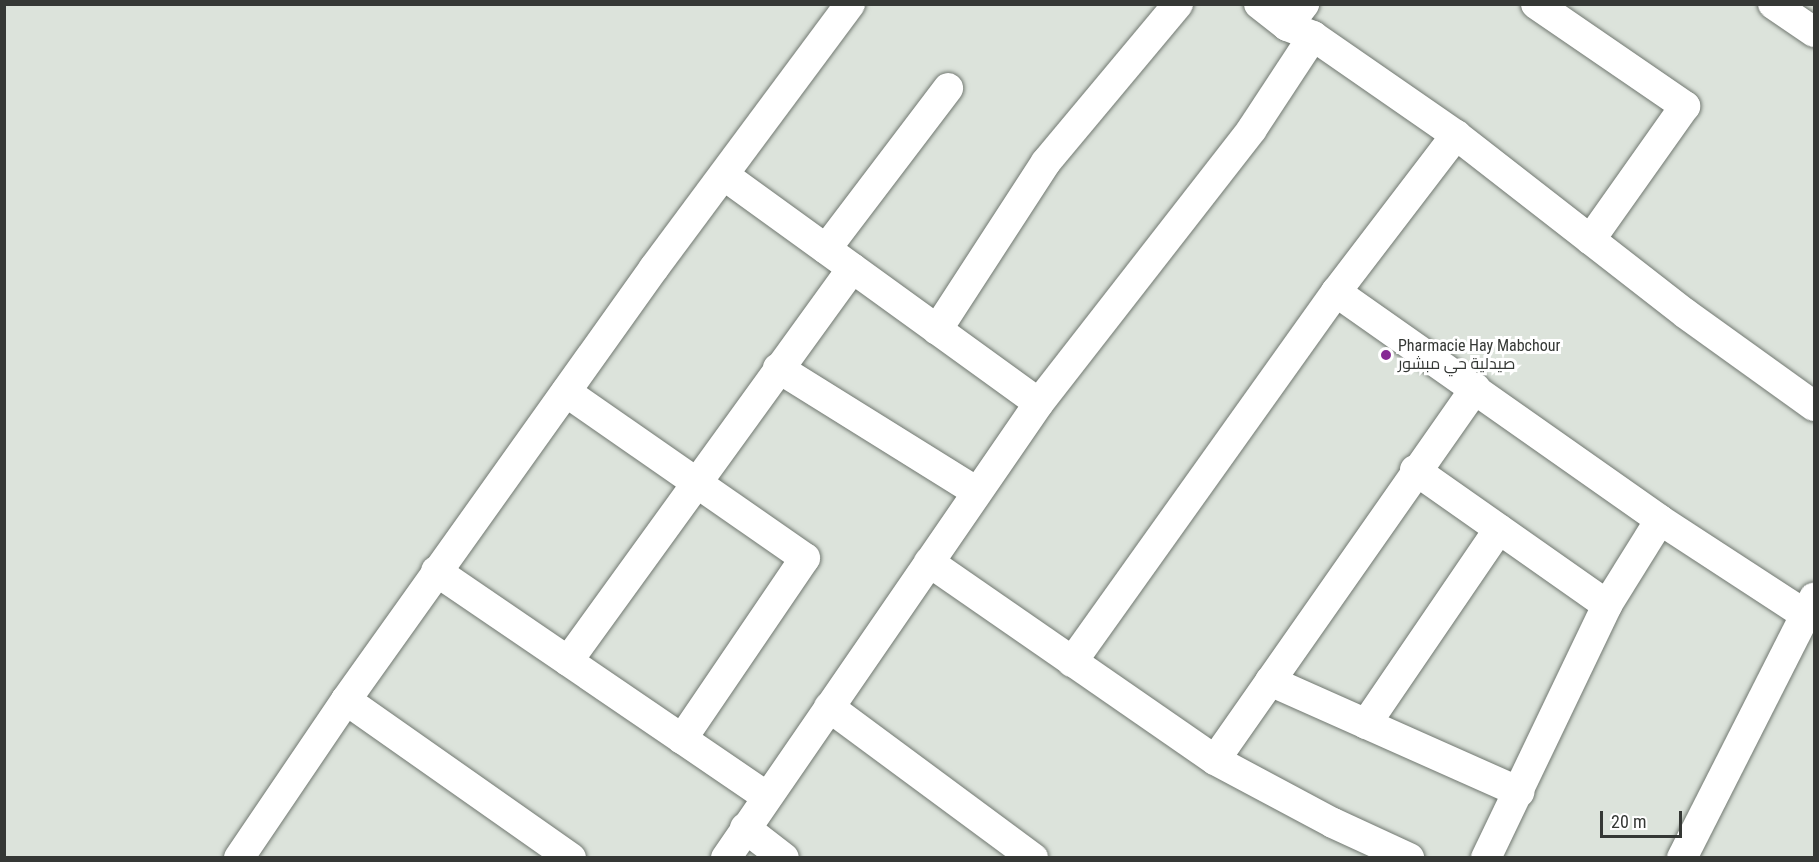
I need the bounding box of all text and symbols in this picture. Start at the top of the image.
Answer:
place label: Pharmacie Hay Mabchour صيدلية حي مبشور [1398,336,1560,374]
marker: Pharmacie Hay Mabchour صيدلية حي مبشور [1379,348,1393,362]
scale bar [1603,799,1686,837]
text: 20 m [1611,811,1646,832]

